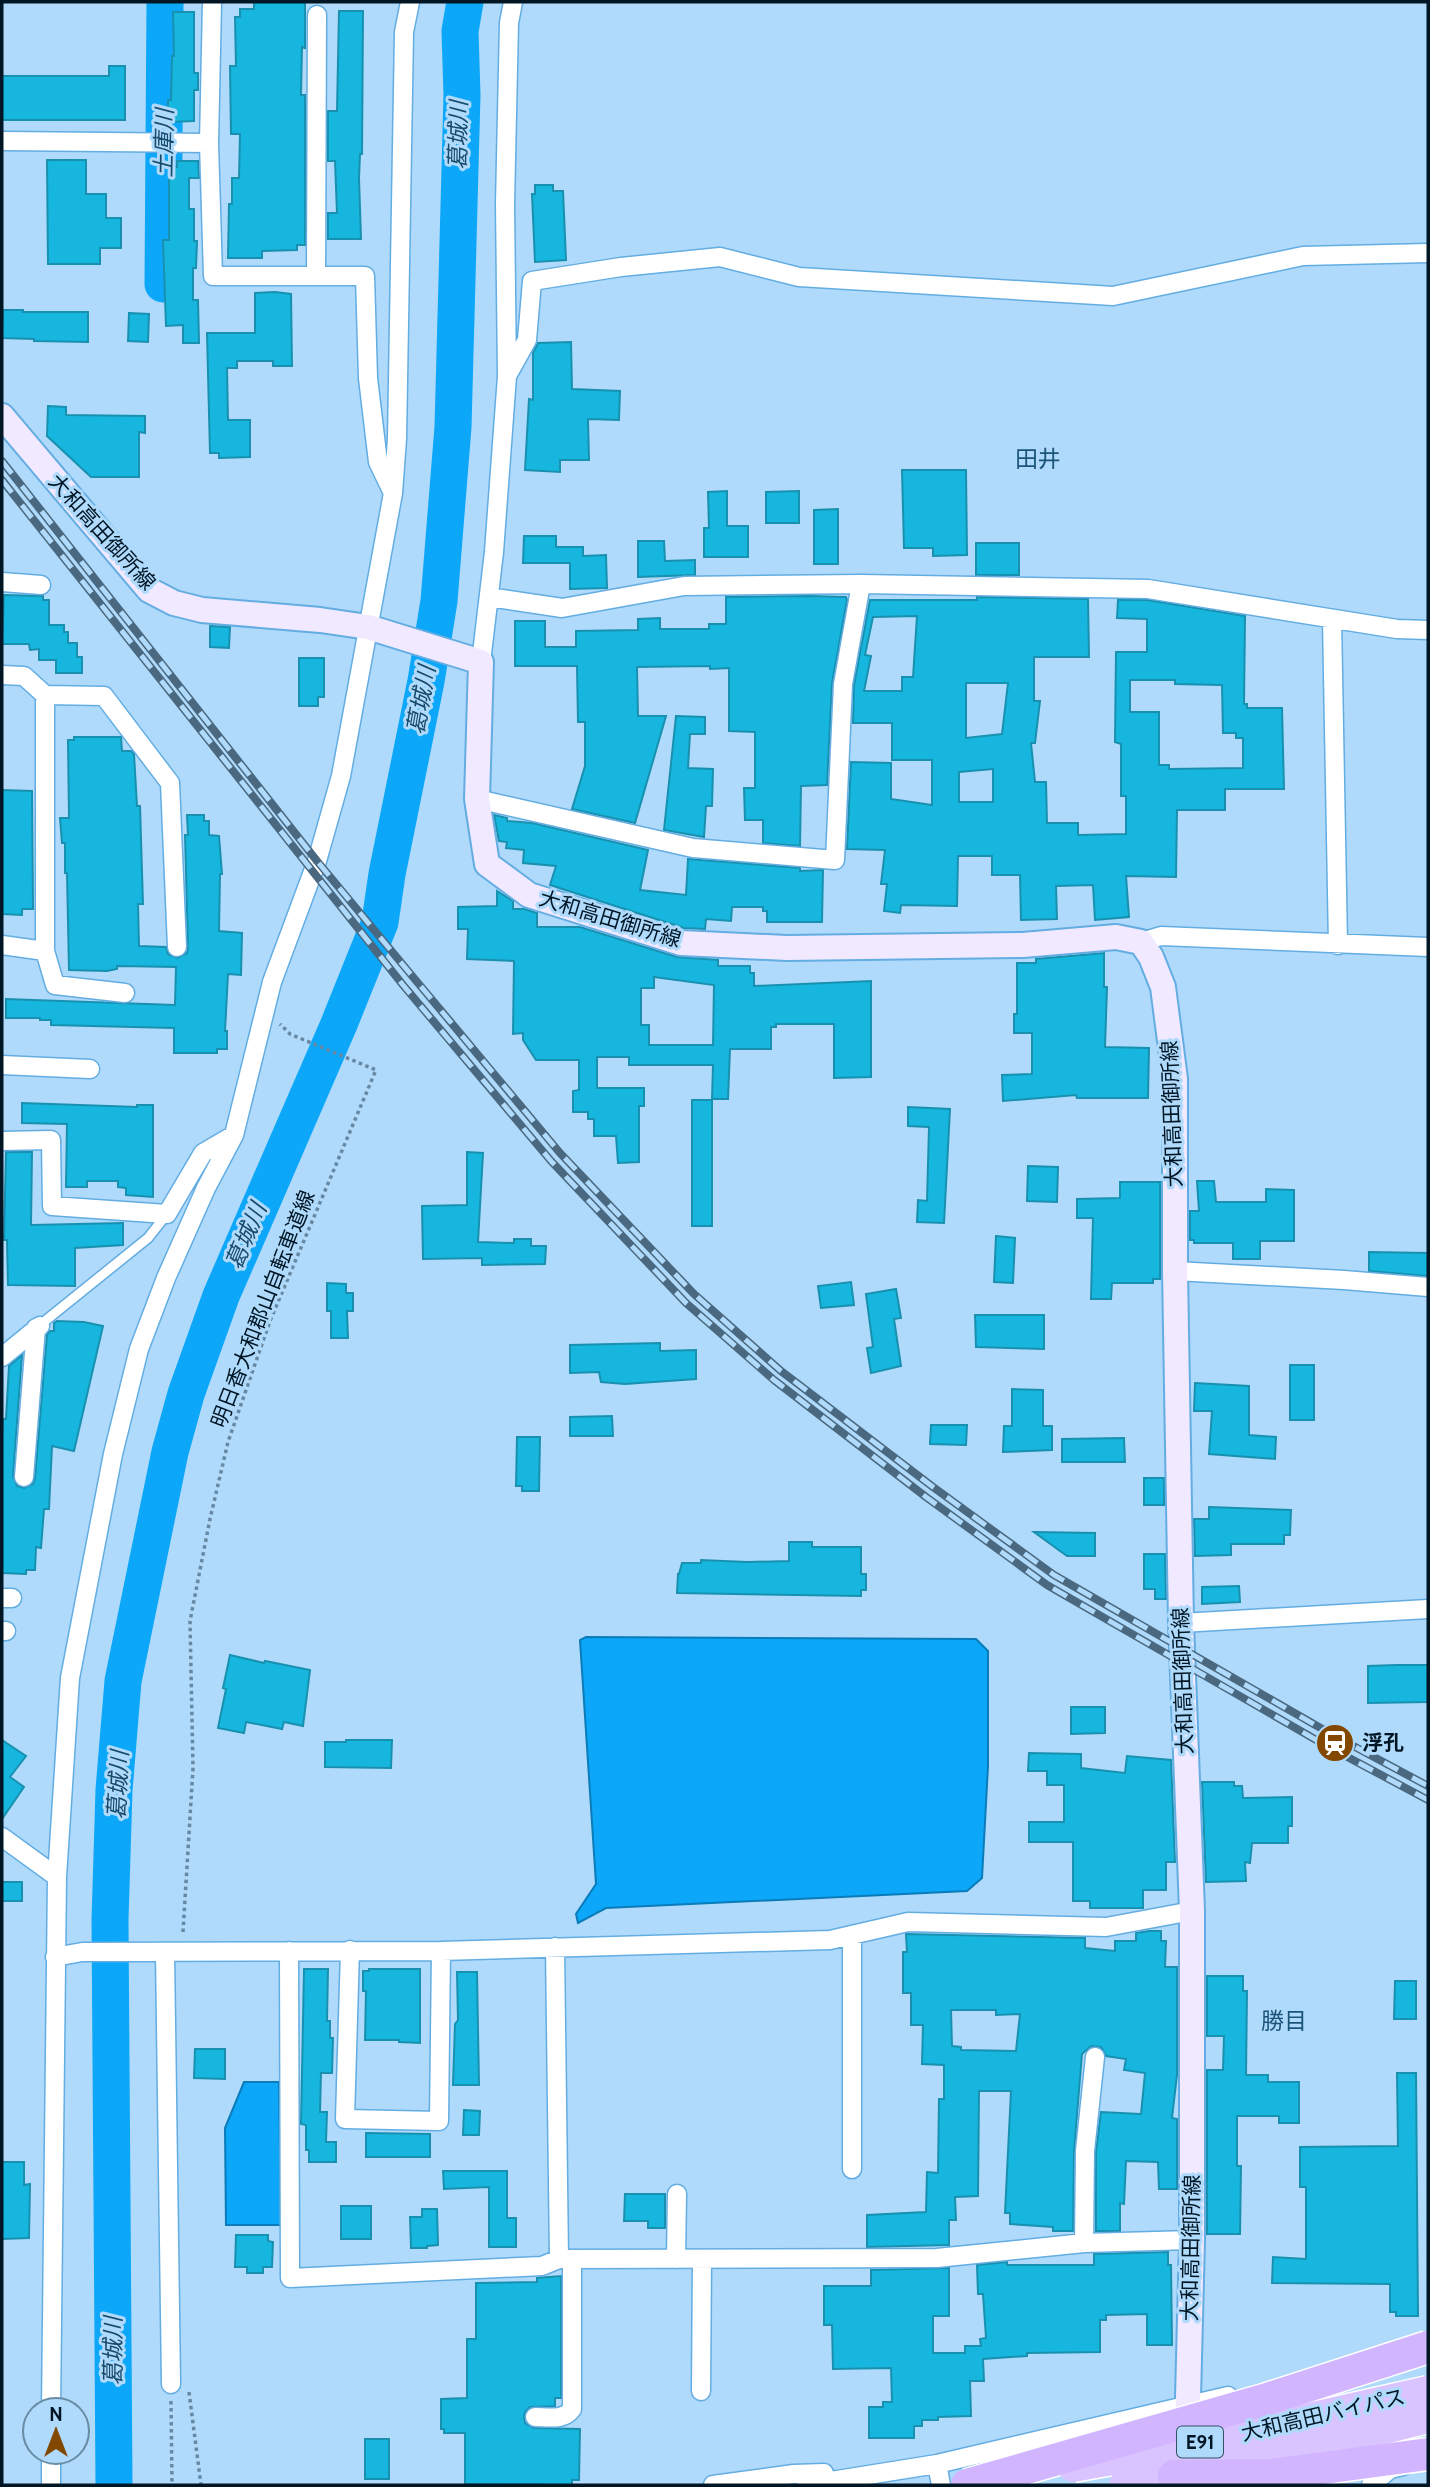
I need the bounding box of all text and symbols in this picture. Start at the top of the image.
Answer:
water label: 葛城川 [443,97,473,170]
water label: 土庫川 [149,105,179,178]
district label: 田井 [1015,445,1061,473]
street label: 大和高田御所線 [44,469,161,595]
water label: 葛城川 [401,661,441,736]
street label: 大和高田御所線 [536,885,684,952]
street label: 大和高田御所線 [1156,1040,1187,1188]
street label: 明日香大和郡山自転車道線 [206,1187,319,1431]
water label: 葛城川 [220,1196,274,1273]
street label: 大和高田御所線 [1167,1607,1198,1755]
station icon: 浮孔 [1314,1722,1356,1764]
place label: 浮孔 [1362,1730,1404,1755]
water label: 葛城川 [102,1747,134,1820]
district label: 勝目 [1261,2007,1307,2035]
street label: 大和高田御所線 [1177,2174,1204,2322]
water label: 葛城川 [99,2314,127,2386]
street label: 大和高田バイパス [1238,2383,1407,2446]
north arrow [21,2396,91,2466]
text: N [49,2403,63,2426]
road number: E91 [1177,2426,1223,2458]

